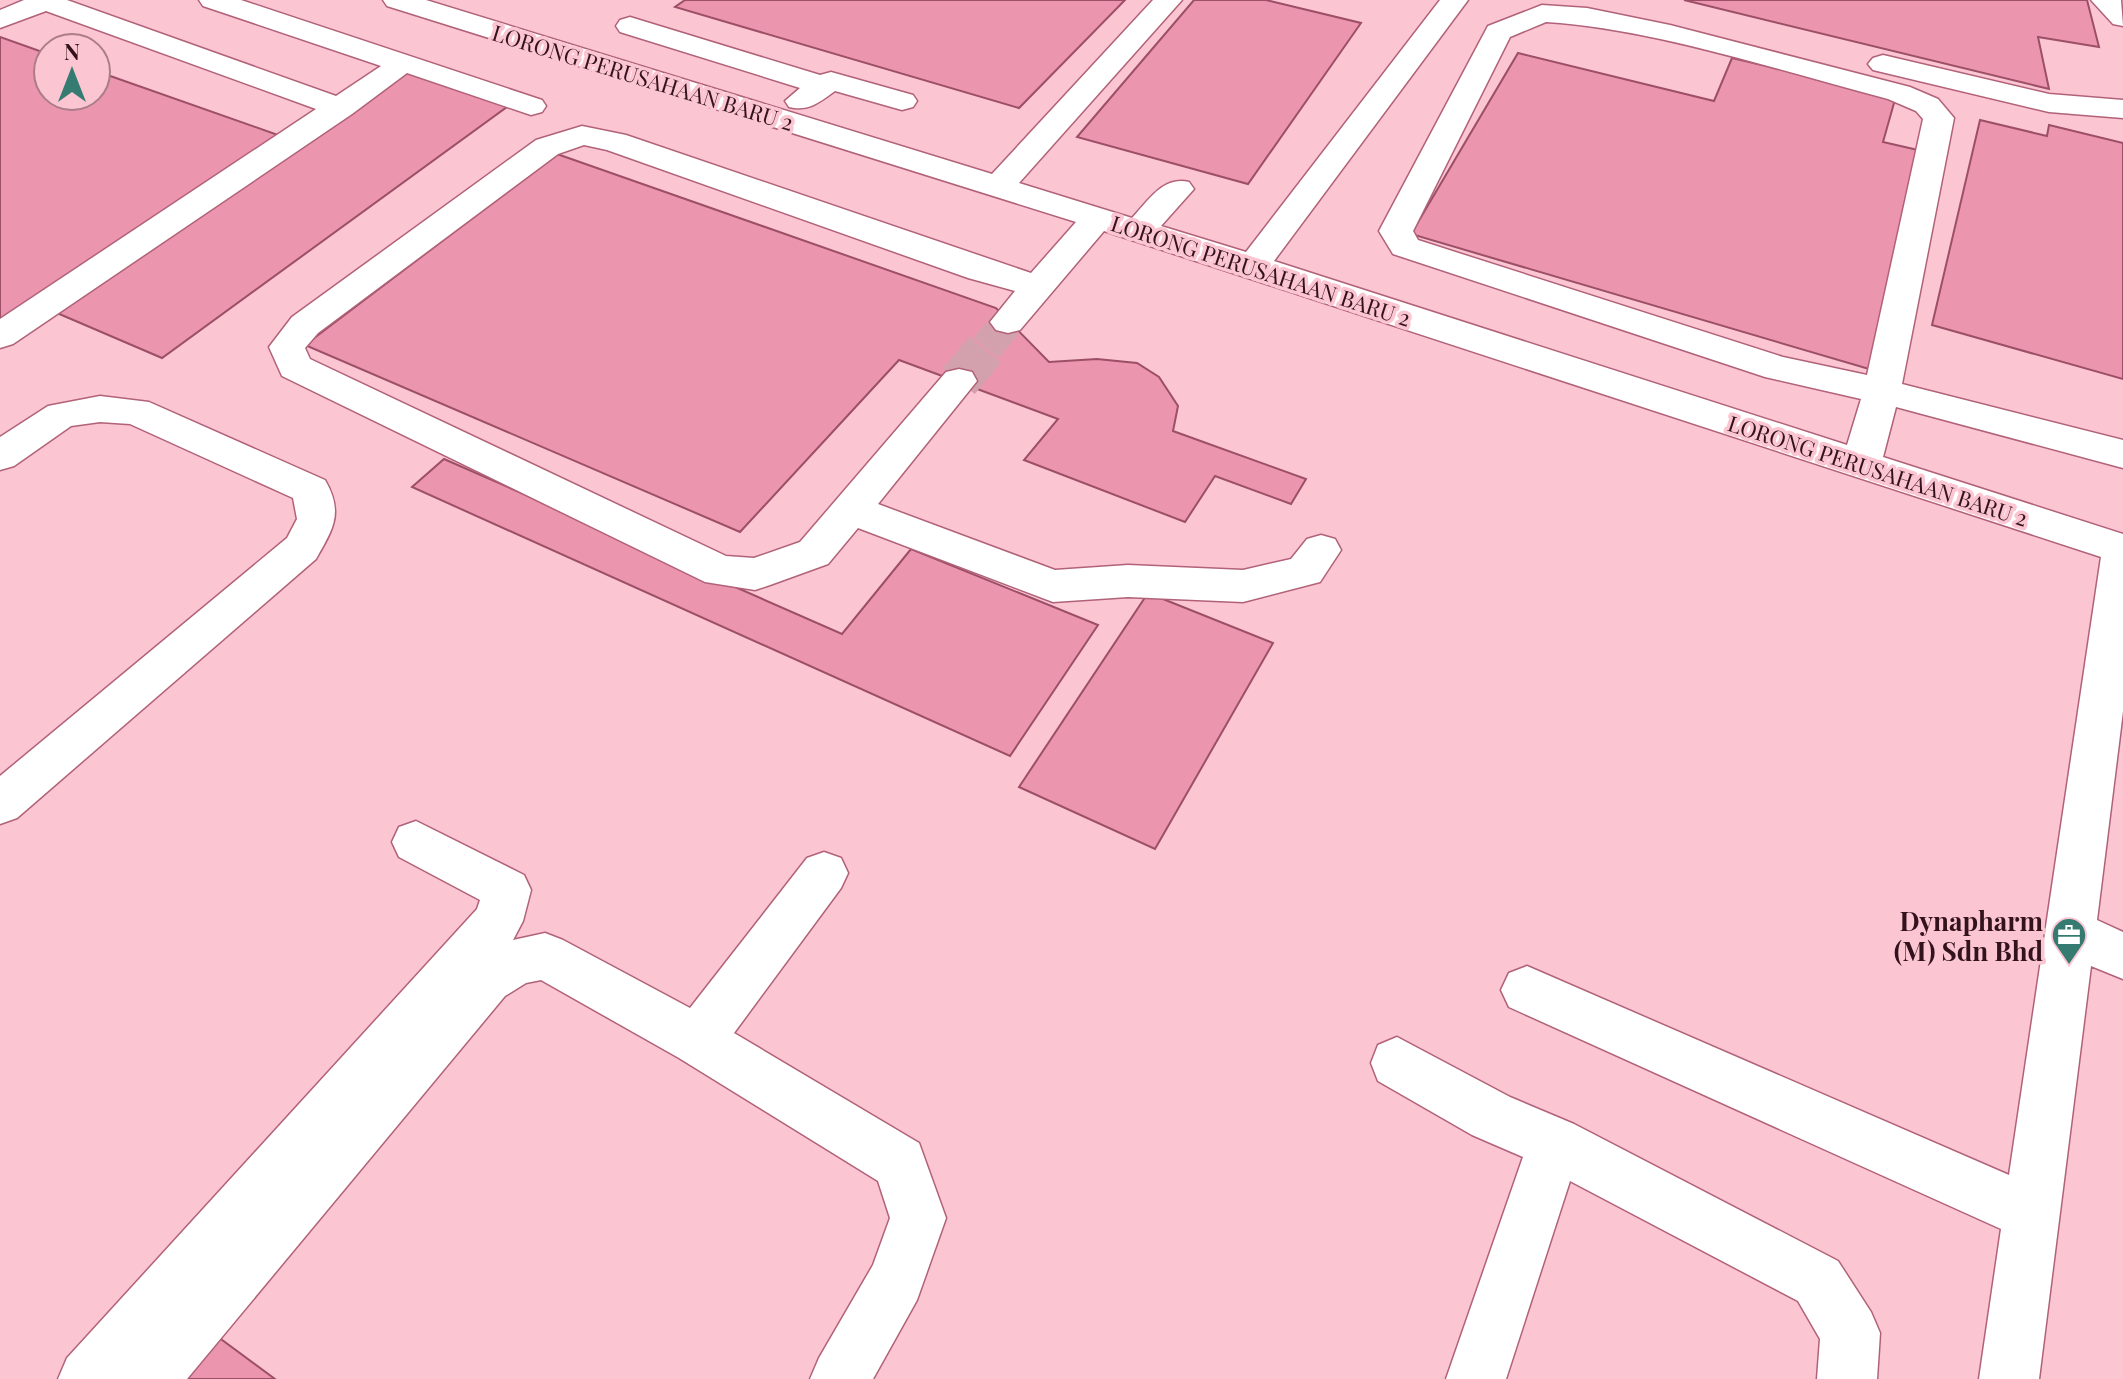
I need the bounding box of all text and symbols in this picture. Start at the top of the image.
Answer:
street label: LORONG PERUSAHAAN BARU 2 [489,17,797,137]
north arrow [32,32,112,112]
text: N [64,36,80,66]
street label: LORONG PERUSAHAAN BARU 2 [1107,207,1415,333]
street label: LORONG PERUSAHAAN BARU 2 [1724,407,2032,533]
place label: Dynapharm (M) Sdn Bhd [1894,903,2043,968]
office icon: Dynapharm (M) Sdn Bhd [2050,916,2088,966]

